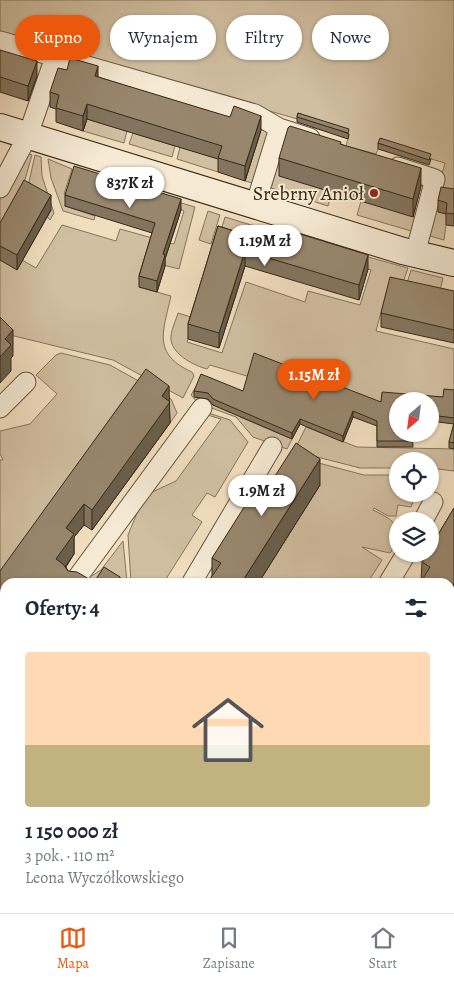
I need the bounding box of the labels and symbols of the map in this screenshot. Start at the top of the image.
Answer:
pin: 837K zł [84,166,176,209]
place label: Srebrny Anioł [253,180,365,207]
marker: Srebrny Anioł [368,187,380,199]
pin: 1.19M zł [213,224,317,267]
pin: 1.15M zł [262,358,366,401]
north arrow [389,392,439,442]
pin: 1.9M zł [216,474,308,517]

